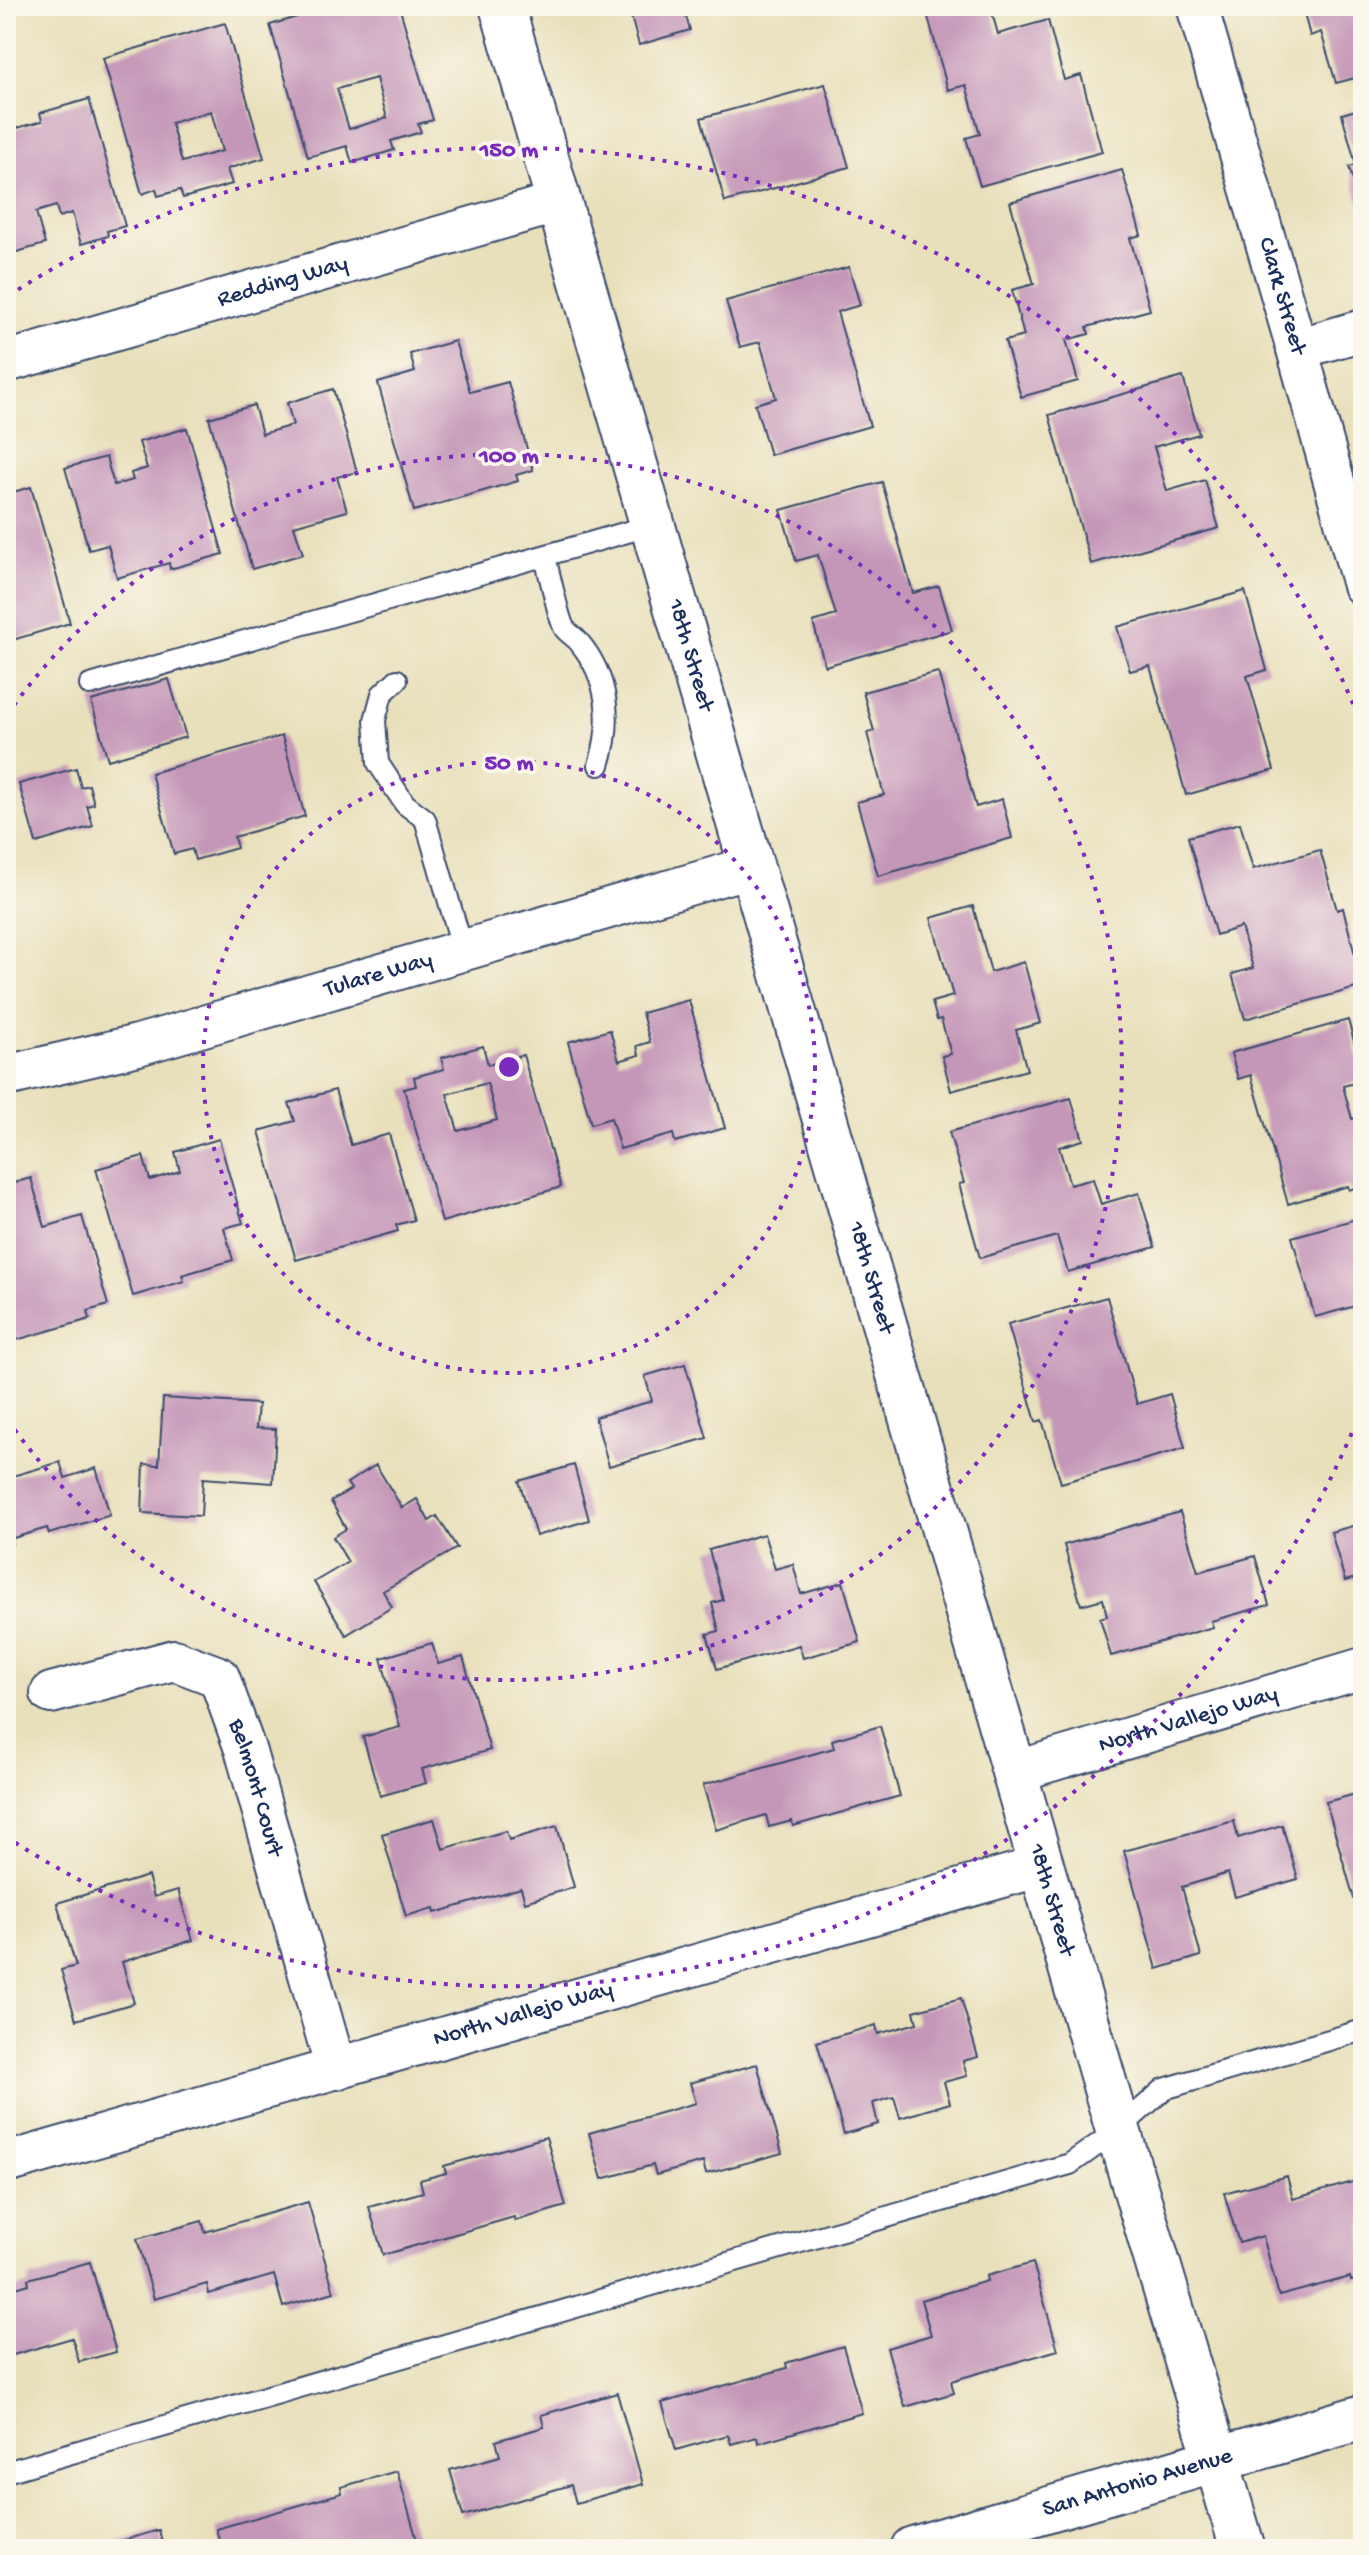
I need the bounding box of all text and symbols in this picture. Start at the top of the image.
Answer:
text: 150 m [479,137,538,166]
street label: Clark Street [1251,234,1313,360]
street label: Redding Way [214,249,352,315]
text: 100 m [478,443,539,472]
street label: 18th Street [660,595,721,717]
text: 50 m [485,750,533,779]
street label: Tulare Way [319,946,436,1005]
centre of rings [495,1053,523,1081]
street label: 18th Street [841,1217,901,1339]
street label: North Vallejo Way [1095,1680,1282,1760]
street label: Belmont Court [221,1714,290,1862]
street label: 18th Street [1021,1840,1082,1961]
street label: North Vallejo Way [430,1975,616,2054]
street label: San Antonio Avenue [1039,2441,1236,2525]

